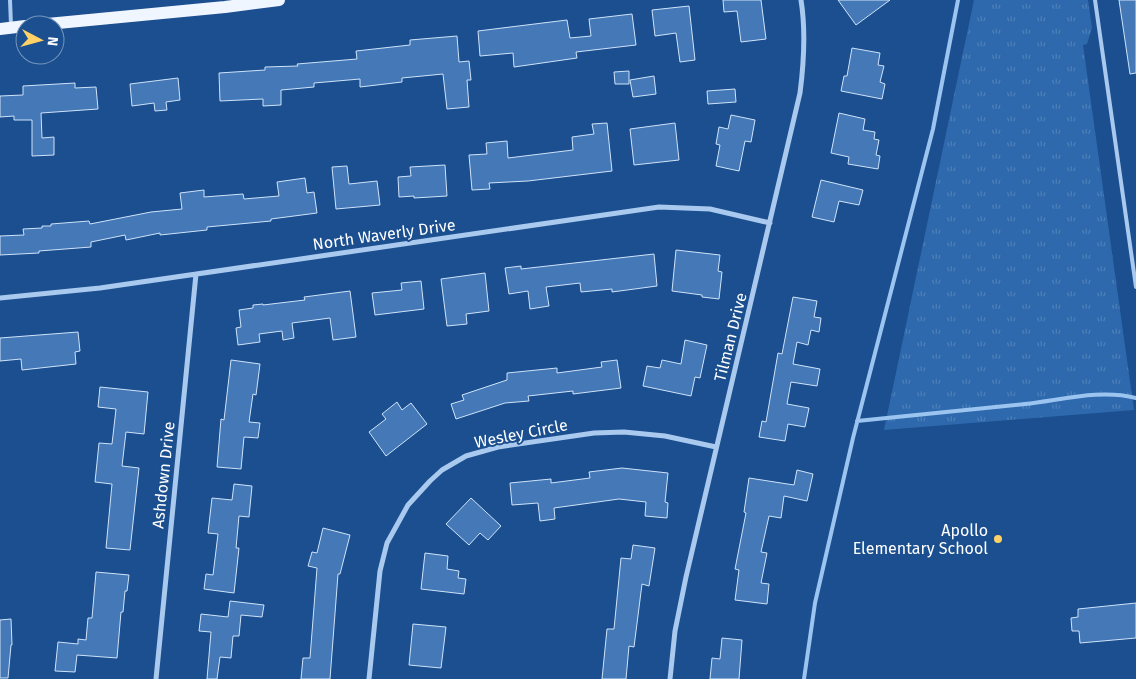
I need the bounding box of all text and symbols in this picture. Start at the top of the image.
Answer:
north arrow [15,15,65,65]
text: N [43,36,61,47]
street label: North Waverly Drive [311,215,457,254]
street label: Tilman Drive [710,291,751,384]
street label: Wesley Circle [473,415,569,452]
street label: Ashdown Drive [148,421,179,530]
place label: Apollo Elementary School [853,521,988,558]
marker: Apollo Elementary School [992,533,1004,545]

